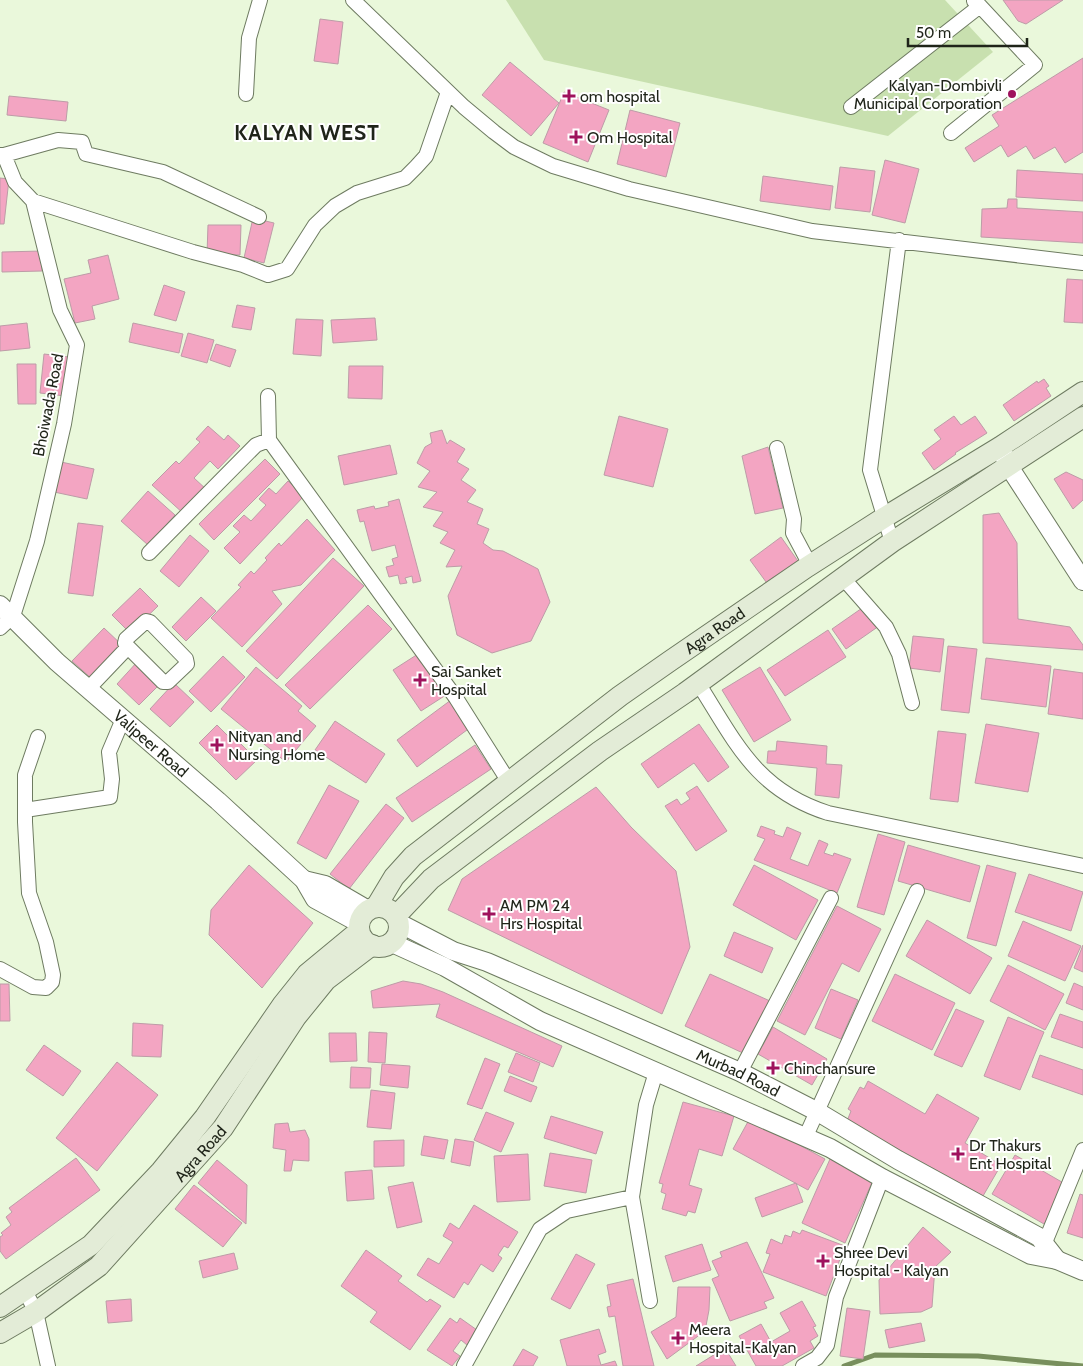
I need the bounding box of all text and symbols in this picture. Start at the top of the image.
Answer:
scale bar [908,15,1027,47]
text: 50 m [916,24,951,42]
place label: Kalyan-Dombivli Municipal Corporation [854,76,1002,113]
place label: om hospital [580,87,660,106]
marker: Kalyan-Dombivli Municipal Corporation [1006,88,1018,100]
marker: om hospital [562,89,576,103]
district label: KALYAN WEST [234,120,380,145]
place label: Om Hospital [587,128,673,147]
marker: Om Hospital [569,130,583,144]
street label: Bhoiwada Road [29,352,67,458]
street label: Agra Road [681,603,748,658]
place label: Sai Sanket Hospital [431,662,502,699]
marker: Sai Sanket Hospital [413,673,427,687]
street label: Valipeer Road [110,706,192,781]
place label: Nityan and Nursing Home [228,727,325,764]
marker: Nityan and Nursing Home [210,738,224,752]
place label: AM PM 24 Hrs Hospital [500,896,582,933]
marker: AM PM 24 Hrs Hospital [482,907,496,921]
street label: Murbad Road [694,1045,783,1100]
place label: Chinchansure [784,1059,875,1078]
marker: Chinchansure [766,1061,780,1075]
street label: Agra Road [170,1122,230,1185]
place label: Dr Thakurs Ent Hospital [969,1136,1051,1173]
marker: Dr Thakurs Ent Hospital [951,1147,965,1161]
place label: Shree Devi Hospital - Kalyan [834,1243,949,1280]
marker: Shree Devi Hospital - Kalyan [816,1254,830,1268]
place label: Meera Hospital-Kalyan [689,1320,796,1357]
marker: Meera Hospital-Kalyan [671,1331,685,1345]

